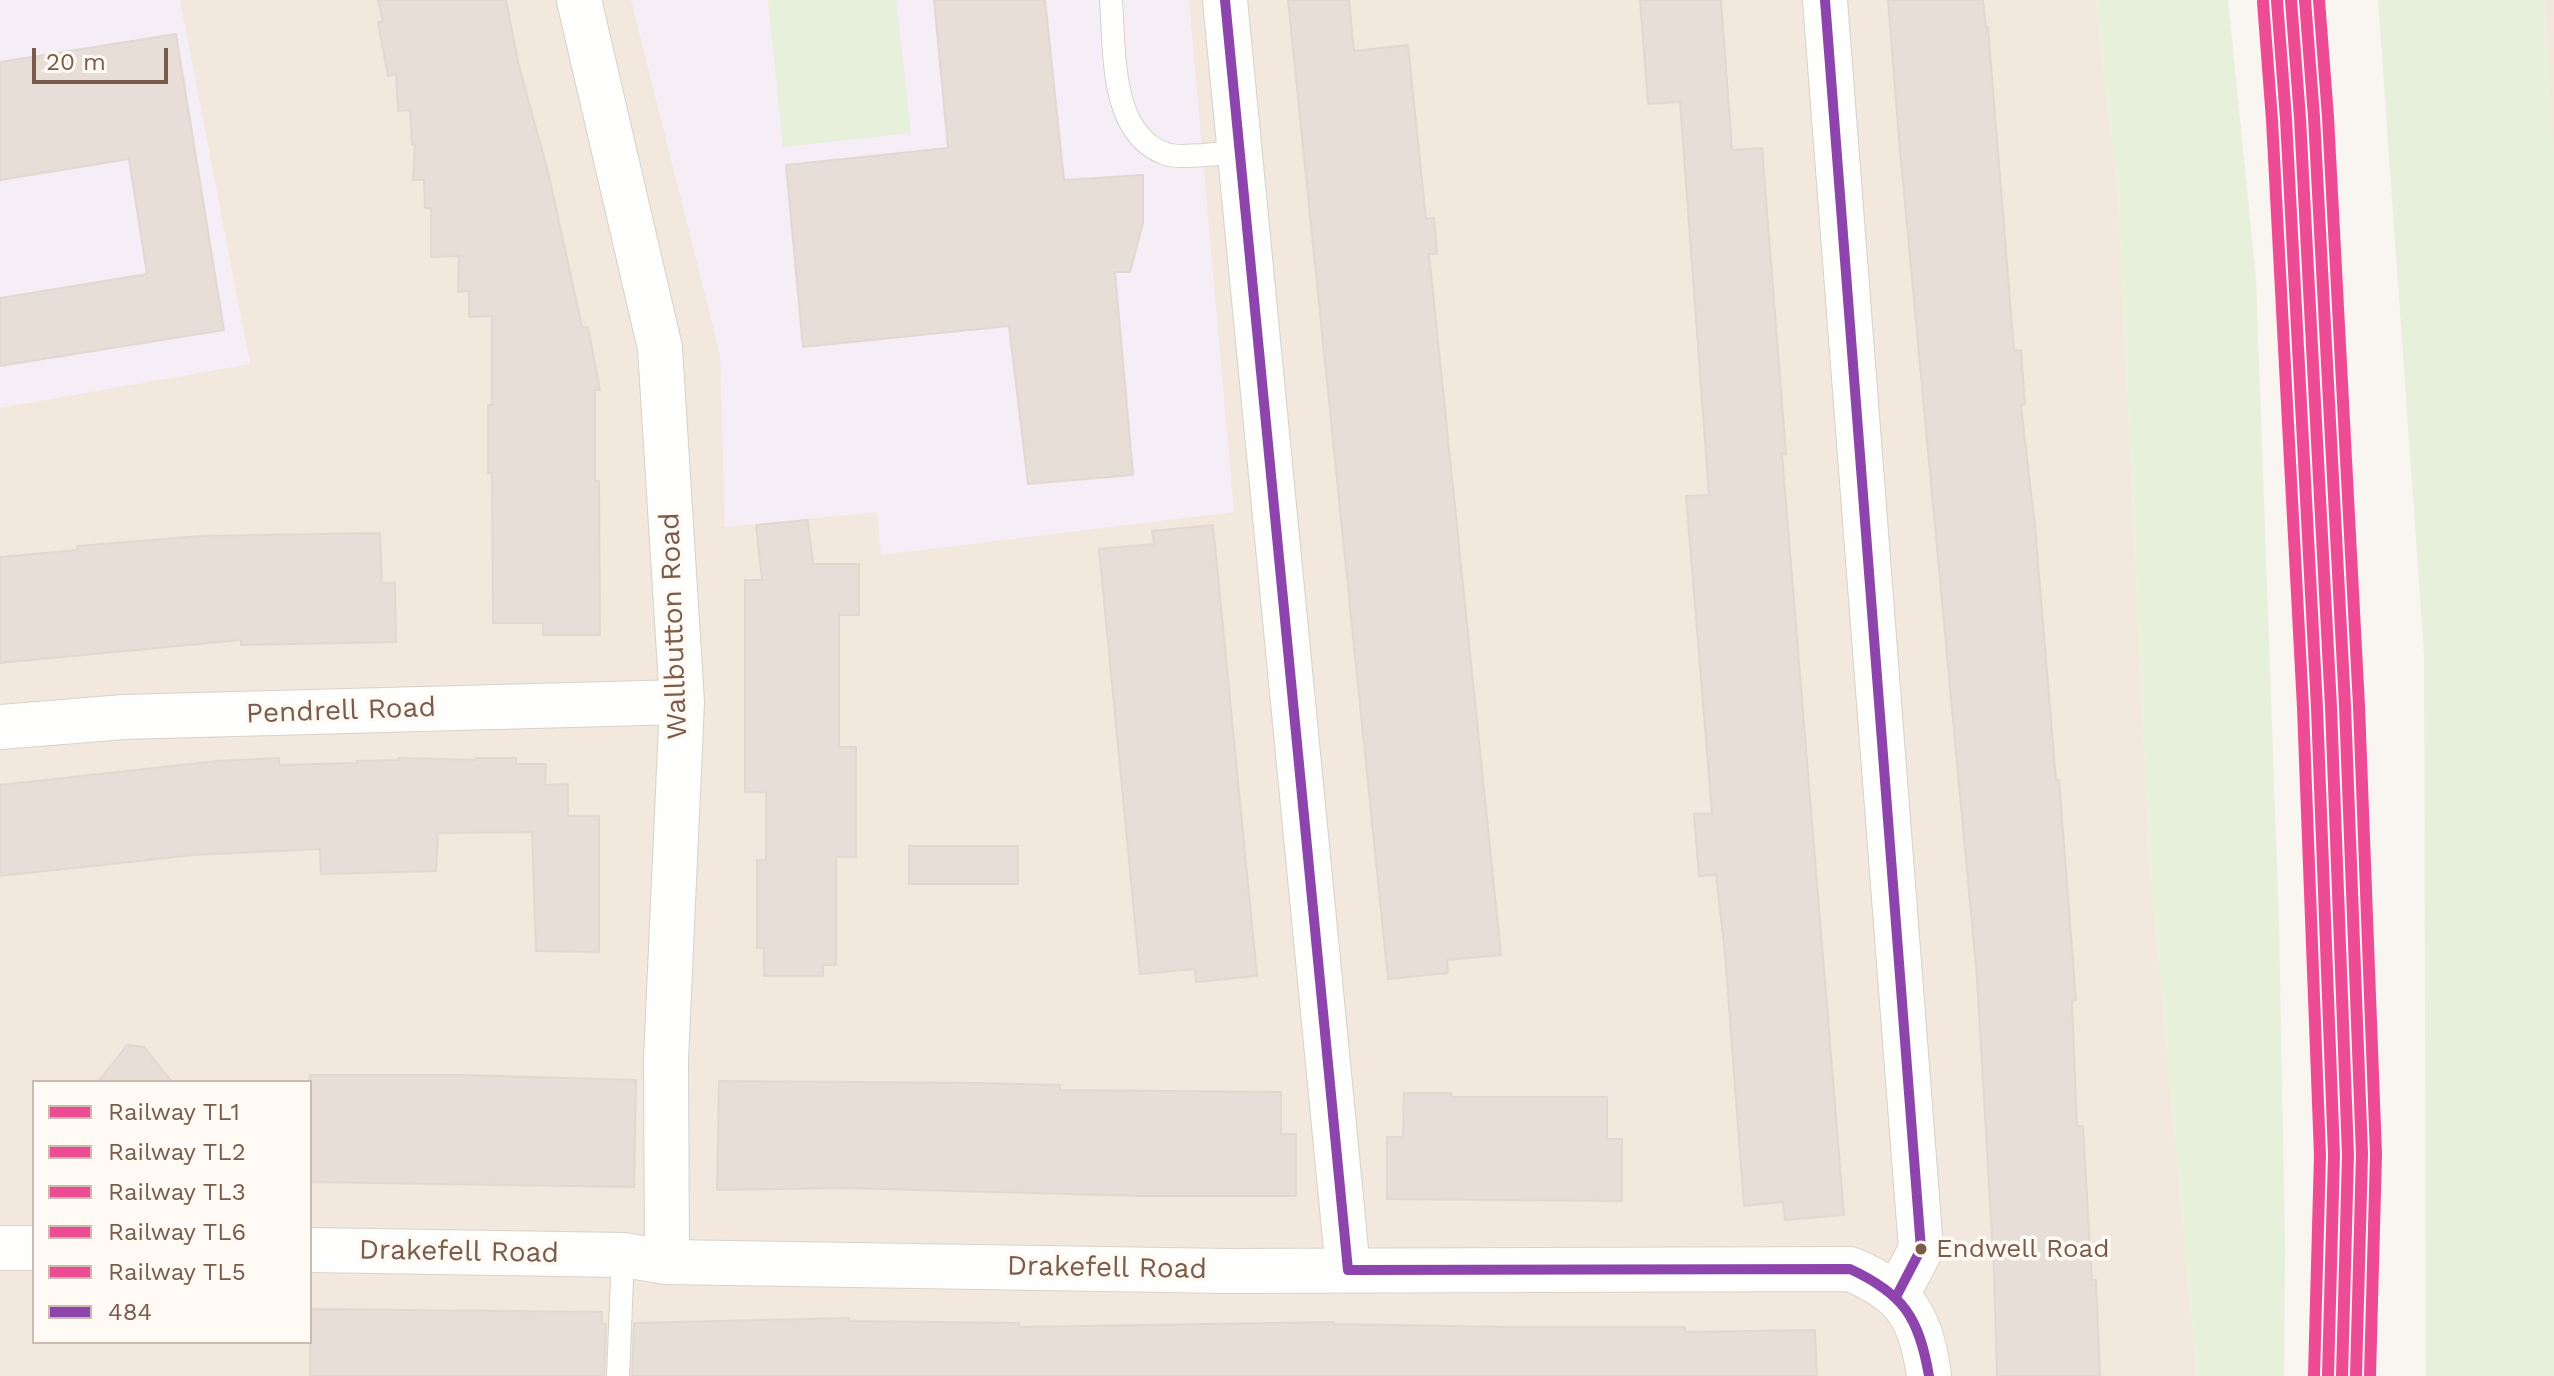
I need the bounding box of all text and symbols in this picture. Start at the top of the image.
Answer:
scale bar [36,32,172,82]
text: 20 m [46,48,106,76]
street label: Wallbutton Road [653,512,695,740]
street label: Pendrell Road [245,691,437,731]
legend [32,1080,312,1344]
text: Railway TL1 [108,1098,240,1126]
text: Railway TL2 [108,1138,246,1166]
text: Railway TL3 [108,1178,246,1206]
text: Railway TL6 [108,1218,246,1246]
street label: Drakefell Road [359,1233,559,1271]
place label: Endwell Road [1936,1233,2110,1265]
marker: Endwell Road [1913,1241,1929,1257]
street label: Drakefell Road [1007,1249,1207,1287]
text: Railway TL5 [108,1258,246,1286]
text: 484 [108,1298,152,1326]

